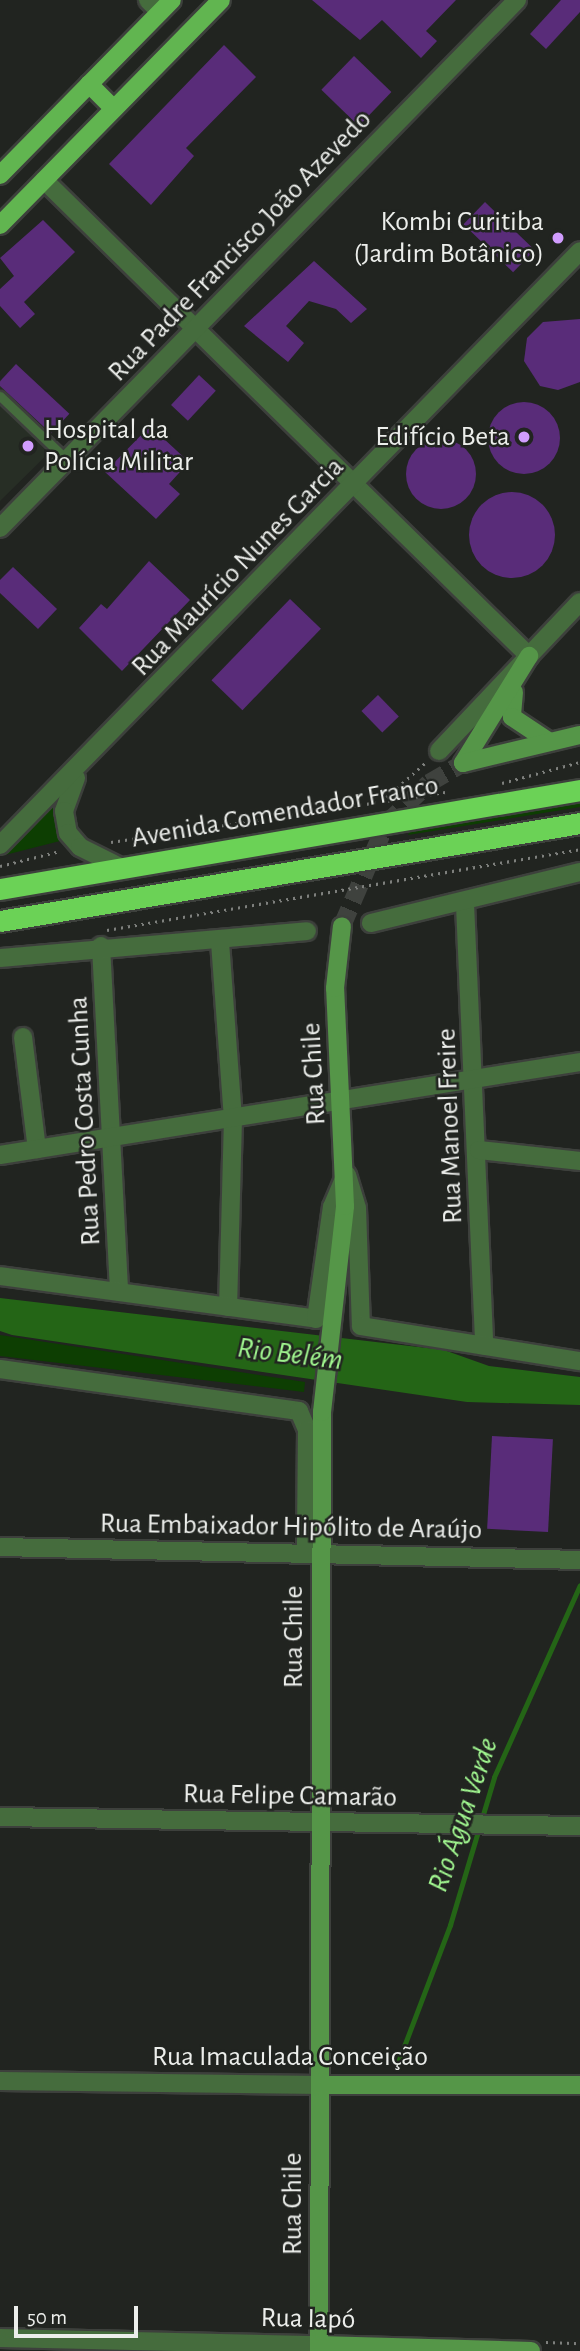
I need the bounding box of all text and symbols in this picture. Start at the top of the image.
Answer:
street label: Rua Padre Francisco João Azevedo [101,103,379,389]
place label: Kombi Curitiba (Jardim Botânico) [353,205,544,271]
marker: Kombi Curitiba (Jardim Botânico) [550,230,566,246]
place label: Hospital da Polícia Militar [44,413,193,479]
place label: Edifício Beta [375,420,510,454]
marker: Edifício Beta [516,429,532,445]
marker: Hospital da Polícia Militar [18,436,38,456]
street label: Rua Maurício Nunes Garcia [125,451,351,683]
street label: Avenida Comendador Franco [129,768,441,856]
street label: Rua Pedro Costa Cunha [62,995,108,1247]
street label: Rua Chile [295,1022,333,1126]
street label: Rua Manoel Freire [430,1028,470,1224]
water label: Rio Belém [235,1330,345,1378]
street label: Rua Embaixador Hipólito de Araújo [100,1507,482,1547]
street label: Rua Chile [277,1586,311,1688]
water label: Rio Água Verde [420,1733,506,1897]
street label: Rua Felipe Camarão [183,1777,397,1815]
street label: Rua Imaculada Conceição [152,2040,428,2074]
street label: Rua Chile [276,2153,310,2255]
scale bar [18,2292,142,2336]
street label: Rua Iapó [260,2301,356,2337]
text: 50 m [27,2307,67,2328]

